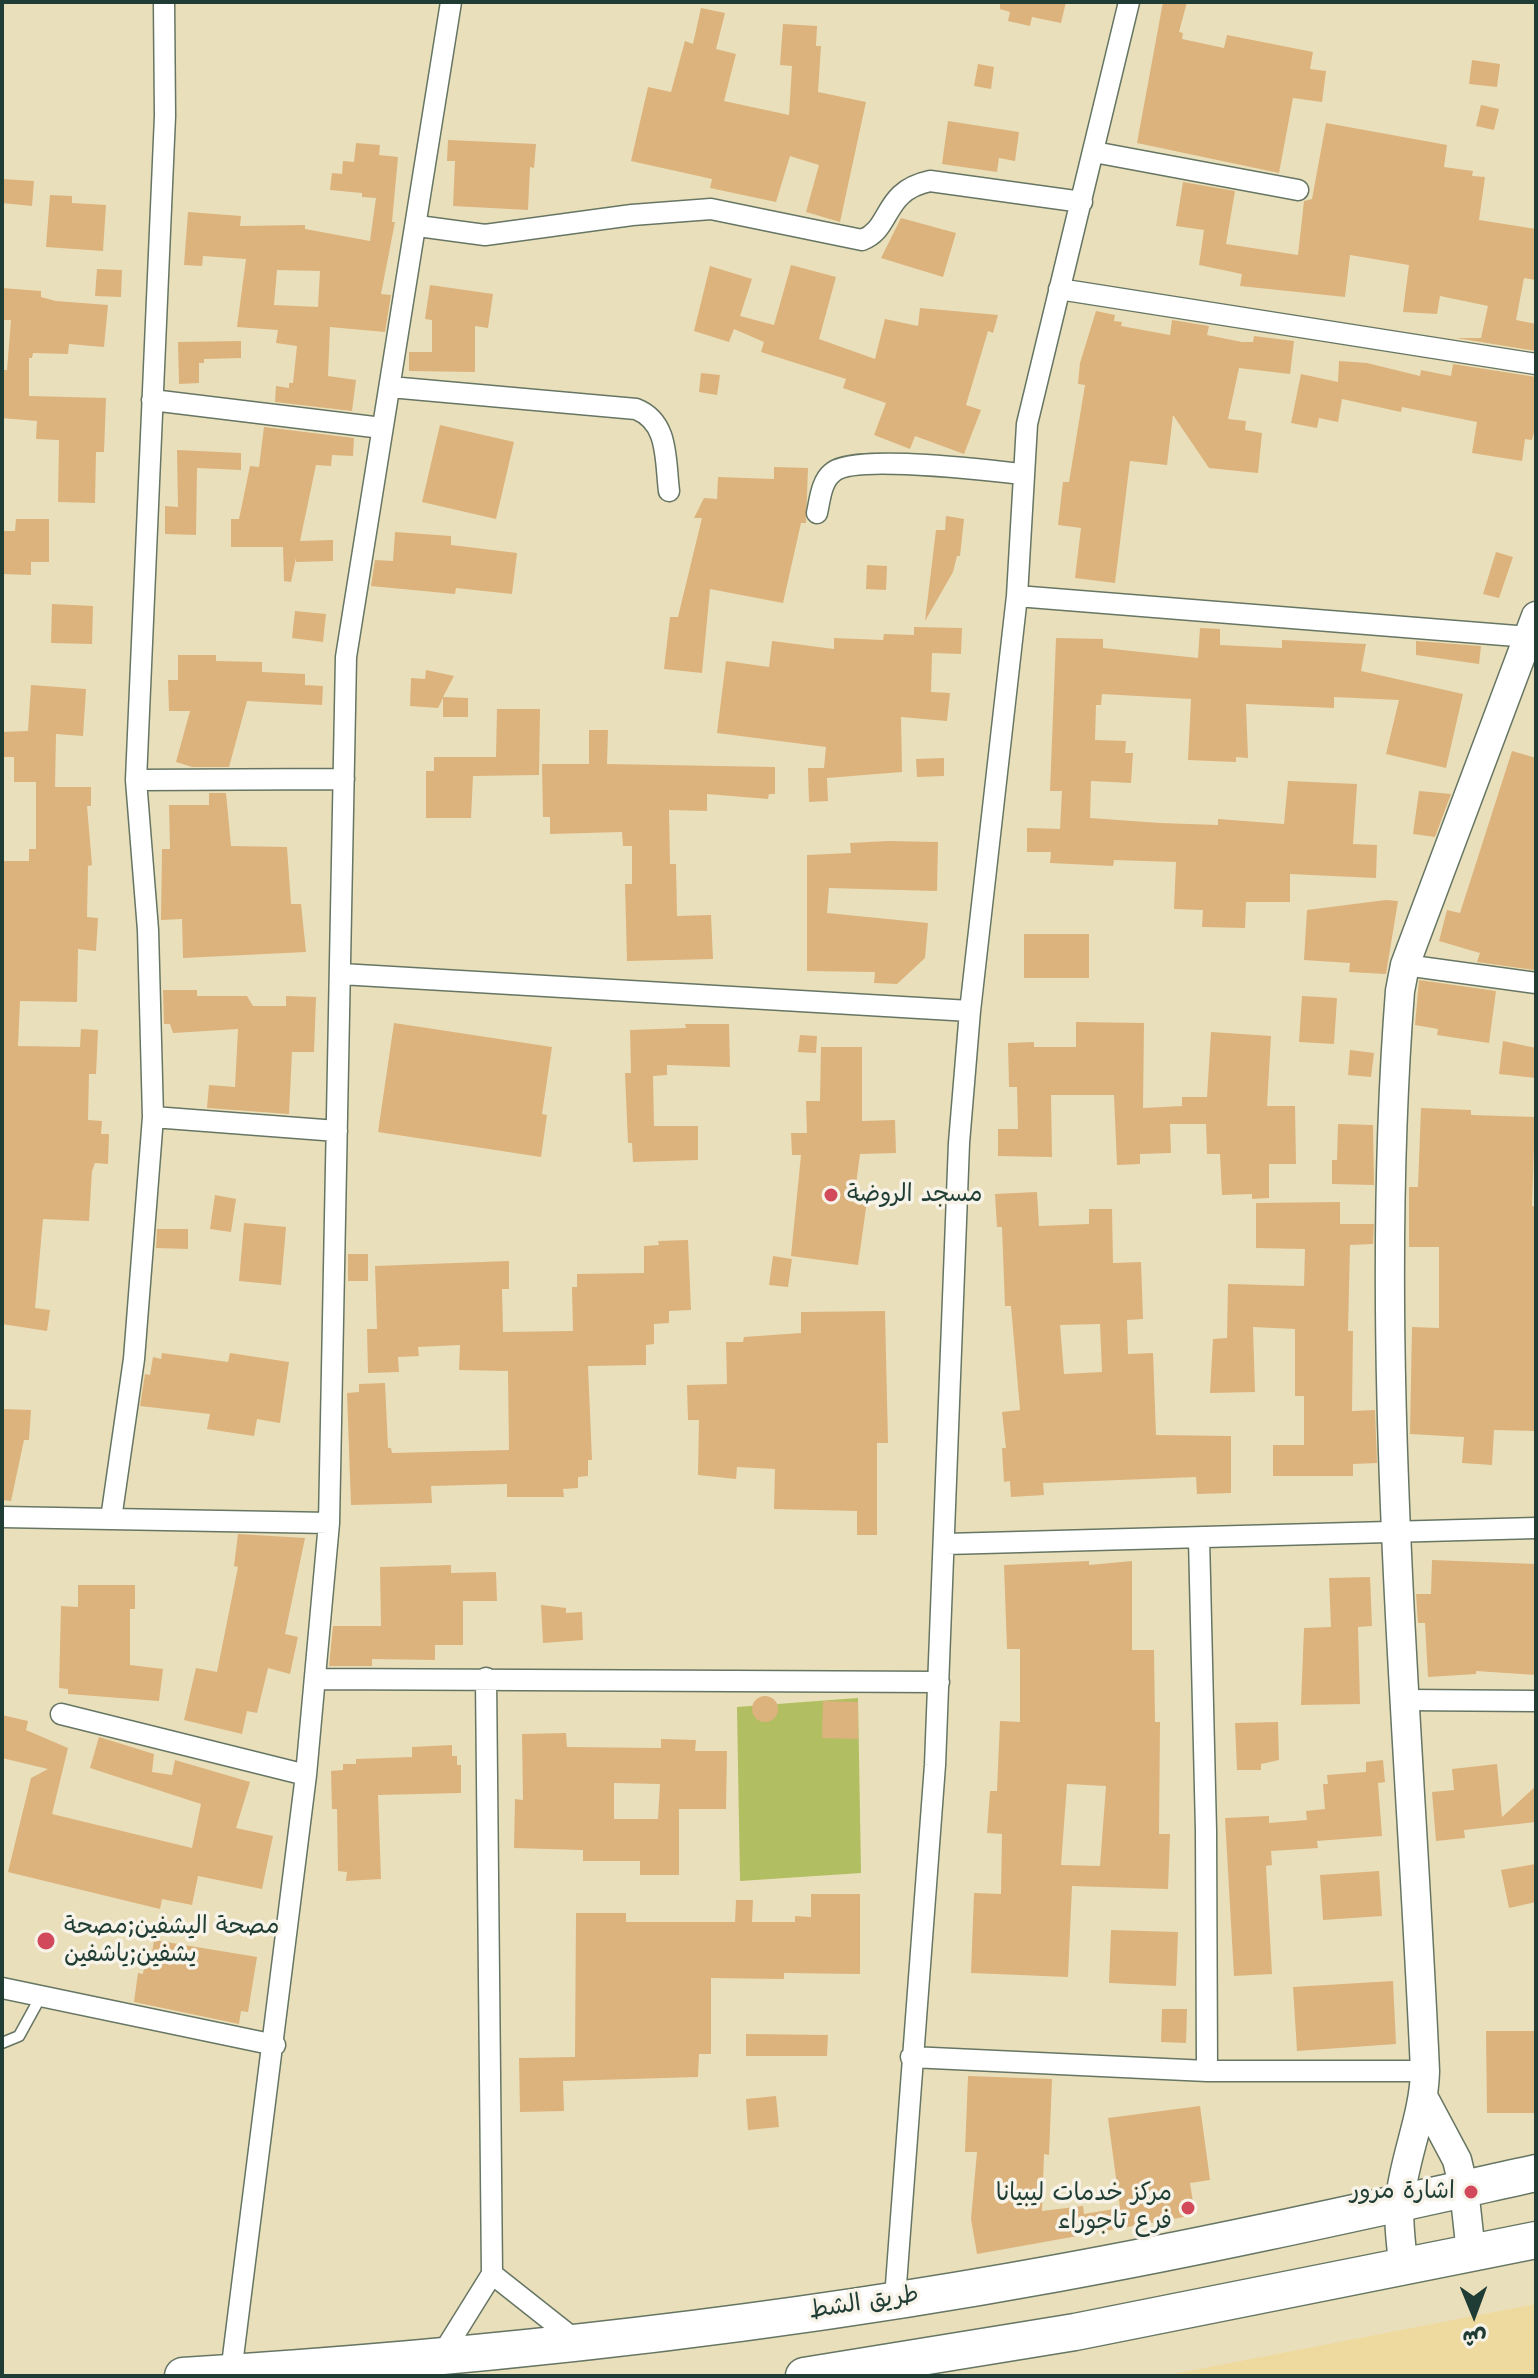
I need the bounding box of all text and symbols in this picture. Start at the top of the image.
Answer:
place label: مسجد الروضة [847,1181,983,1209]
marker: مسجد الروضة [822,1186,840,1204]
place label: مصحة اليشفين;مصحة يشفين;ياشفين [64,1913,279,1969]
marker: مصحة اليشفين;مصحة يشفين;ياشفين [35,1930,57,1952]
place label: اشارة مرور [1350,2178,1455,2206]
place label: مركز خدمات ليبيانا فرع تاجوراء [996,2180,1172,2236]
marker: اشارة مرور [1462,2183,1480,2201]
marker: مركز خدمات ليبيانا فرع تاجوراء [1179,2199,1197,2217]
north arrow [1434,2274,1514,2354]
street label: طريق الشط [807,2280,921,2326]
text: ش [1462,2324,1487,2353]

